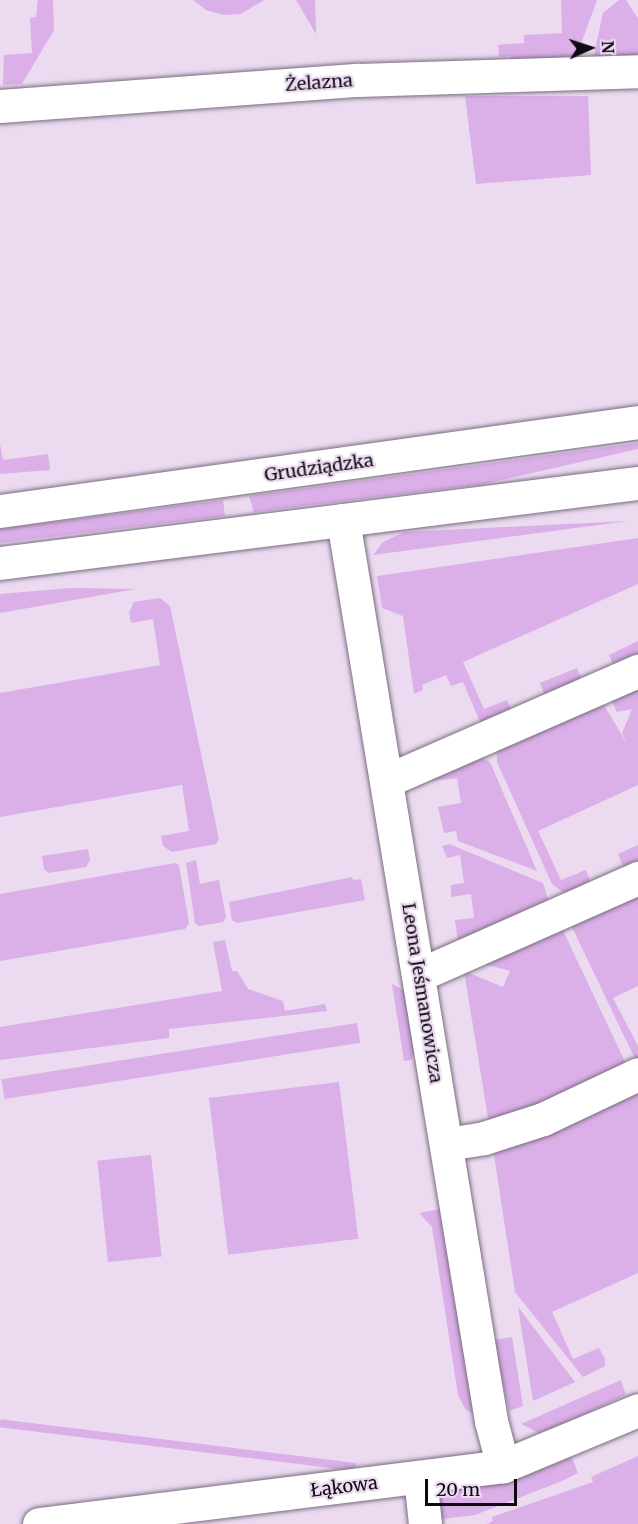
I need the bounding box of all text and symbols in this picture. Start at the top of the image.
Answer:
north arrow [560,18,620,78]
text: N [598,40,618,54]
street label: Żelazna [284,70,354,96]
street label: Grudziądzka [263,450,375,486]
street label: Leona Jeśmanowicza [397,902,447,1084]
scale bar [428,1467,520,1505]
street label: Łąkowa [309,1472,379,1502]
text: 20 m [436,1478,480,1501]

